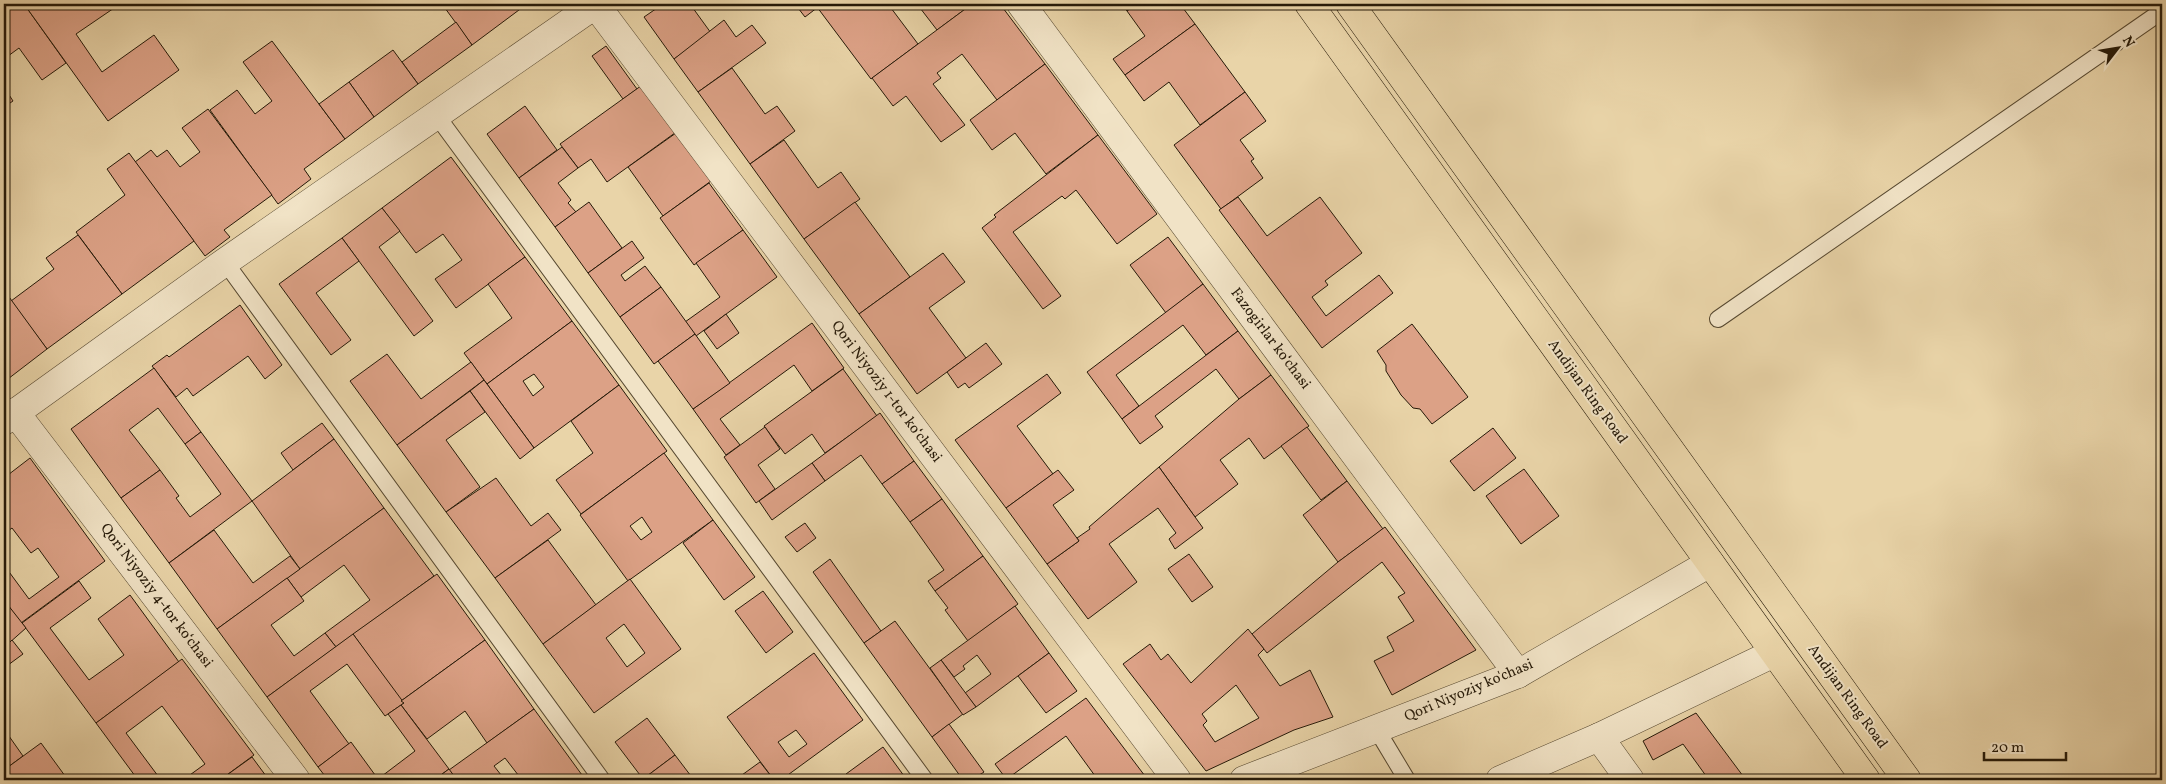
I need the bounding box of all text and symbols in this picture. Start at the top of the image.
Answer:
north arrow [2094,22,2144,72]
text: N [2117,33,2139,51]
street label: Fazogirlar koʻchasi [1225,284,1315,394]
street label: Qori Niyoziy 1-tor koʻchasi [826,317,946,467]
street label: Andijan Ring Road [1542,336,1632,448]
street label: Qori Niyoziy 4-tor koʻchasi [95,519,217,673]
street label: Andijan Ring Road [1802,641,1892,753]
street label: Qori Niyoziy ko'chasi [1401,654,1537,728]
scale bar [1984,729,2066,761]
text: 20 m [1991,738,2024,759]

